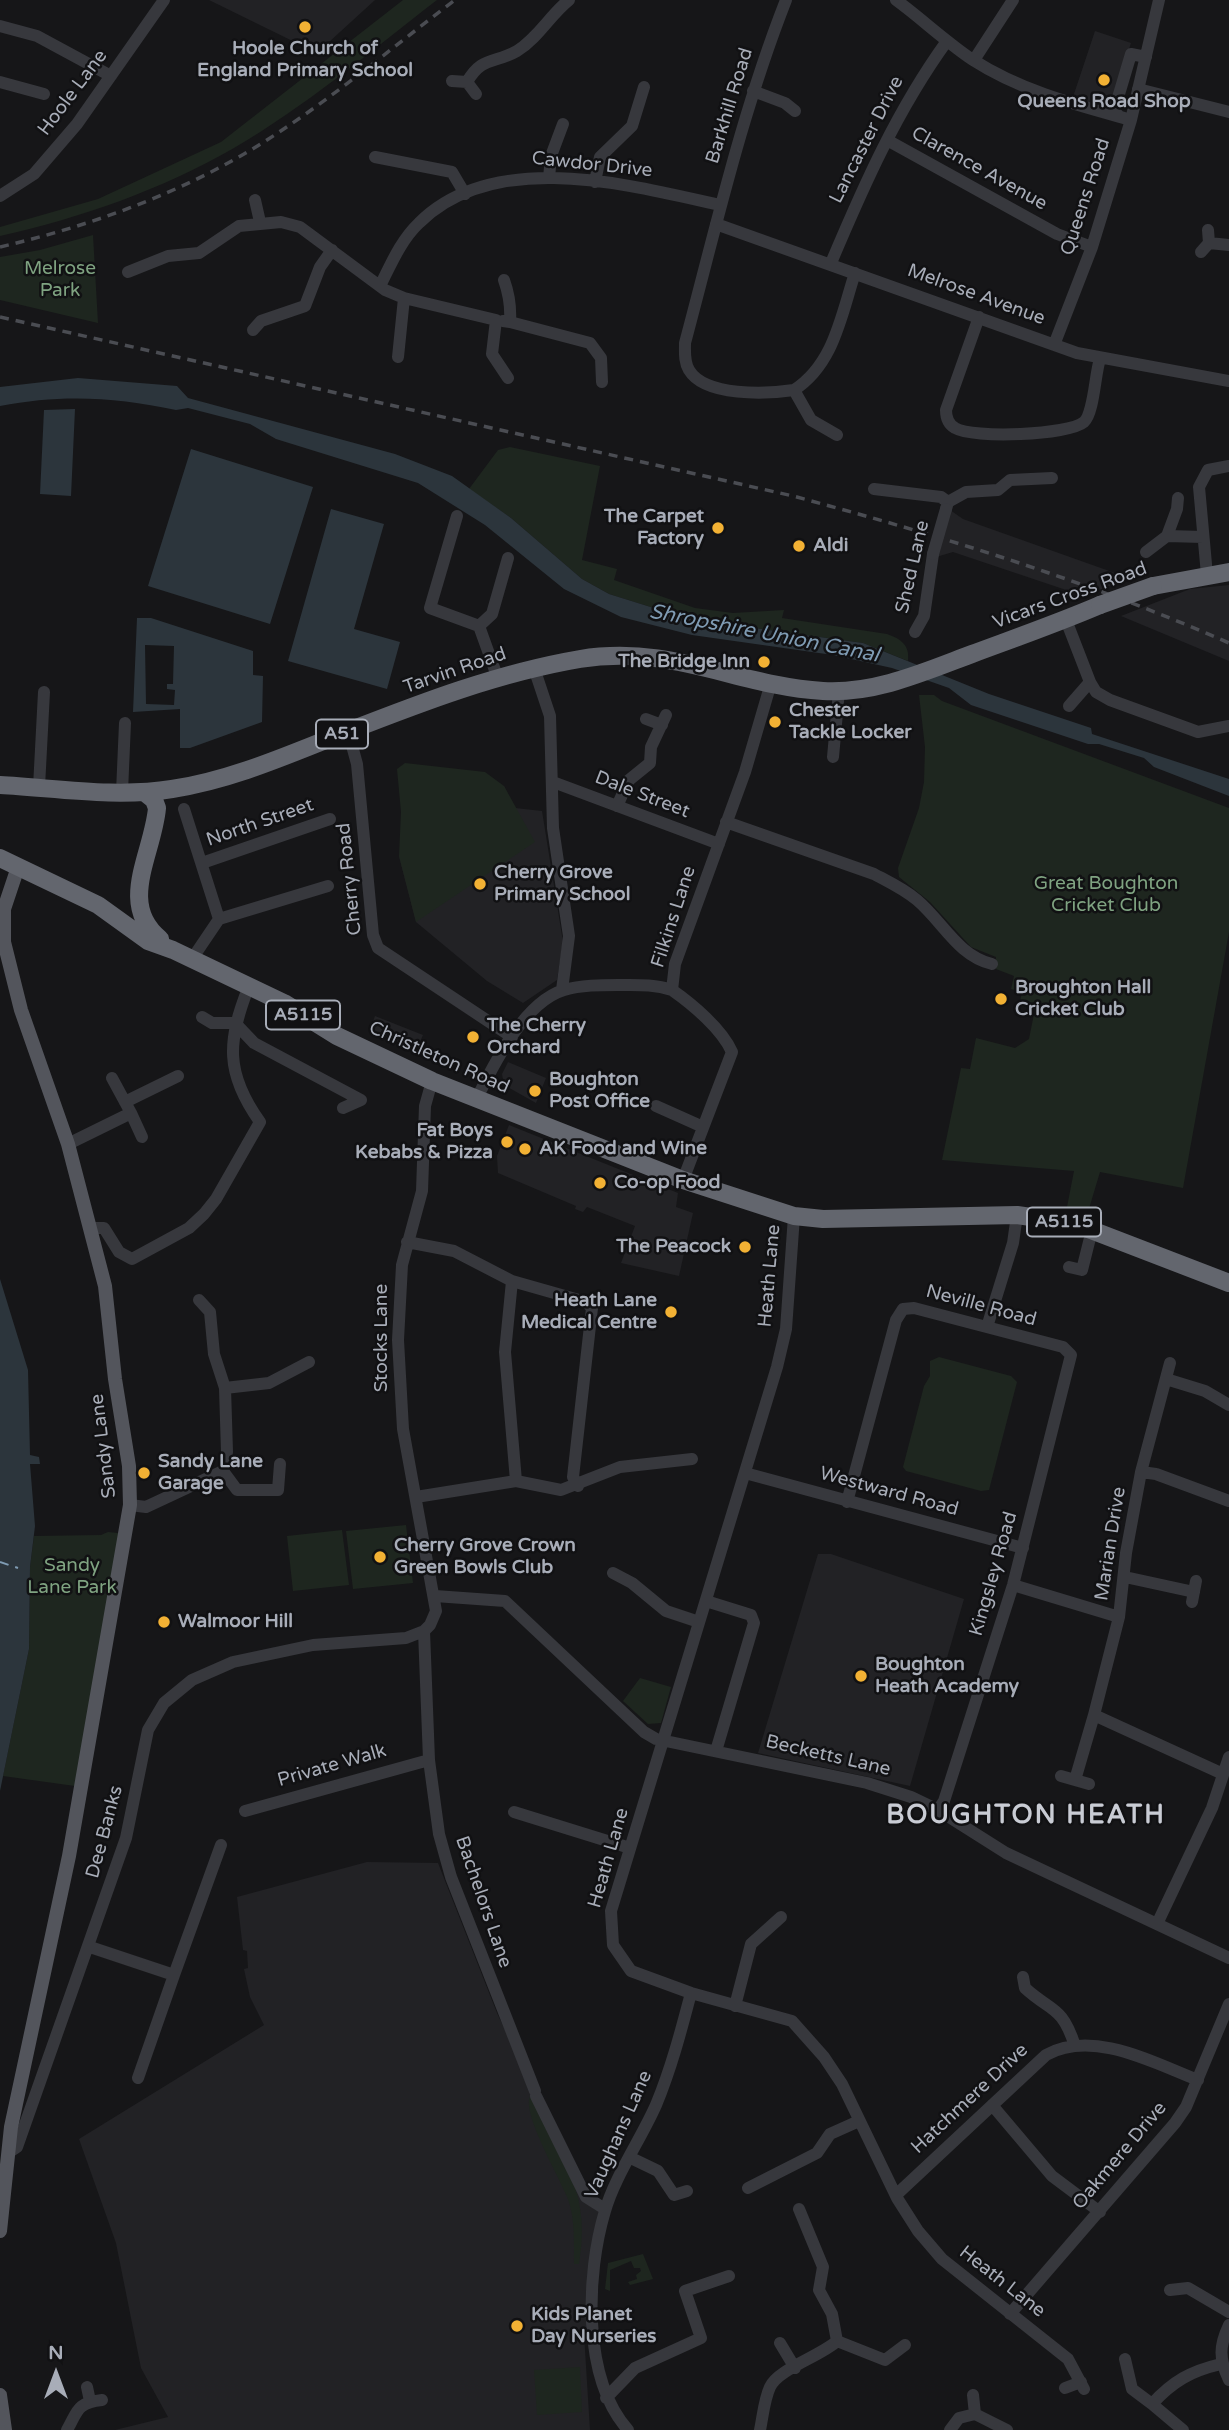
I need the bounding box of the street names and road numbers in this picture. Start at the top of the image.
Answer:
street label: Barkhill Road [702,45,758,167]
street label: Hoole Lane [33,46,113,140]
street label: Lancaster Drive [825,72,909,208]
street label: Clarence Avenue [907,122,1051,216]
street label: Queens Road [1056,136,1116,258]
street label: Cawdor Drive [531,147,653,183]
street label: Melrose Avenue [904,260,1048,330]
street label: Shed Lane [891,518,935,616]
street label: Vicars Cross Road [990,558,1150,634]
street label: Tarvin Road [401,643,509,699]
road number: A51 [316,720,368,748]
street label: Dale Street [591,767,693,823]
street label: North Street [203,794,317,852]
street label: Cherry Road [333,822,367,936]
street label: Filkins Lane [647,863,701,971]
road number: A5115 [266,1000,340,1030]
street label: Christleton Road [365,1017,513,1099]
road number: A5115 [1027,1208,1101,1237]
street label: Heath Lane [754,1224,786,1328]
street label: Neville Road [923,1280,1039,1332]
street label: Stocks Lane [371,1284,393,1392]
street label: Sandy Lane [86,1392,122,1500]
street label: Westward Road [817,1463,961,1521]
street label: Marian Drive [1091,1485,1131,1603]
street label: Kingsley Road [965,1509,1023,1639]
street label: Becketts Lane [763,1731,893,1781]
street label: Private Walk [275,1740,389,1792]
street label: Dee Banks [82,1783,128,1881]
street label: Heath Lane [584,1805,634,1911]
street label: Bachelors Lane [450,1833,516,1971]
street label: Hatchmere Drive [907,2039,1033,2159]
street label: Vaughans Lane [580,2067,658,2203]
street label: Oakmere Drive [1068,2097,1172,2215]
street label: Heath Lane [954,2241,1050,2323]

